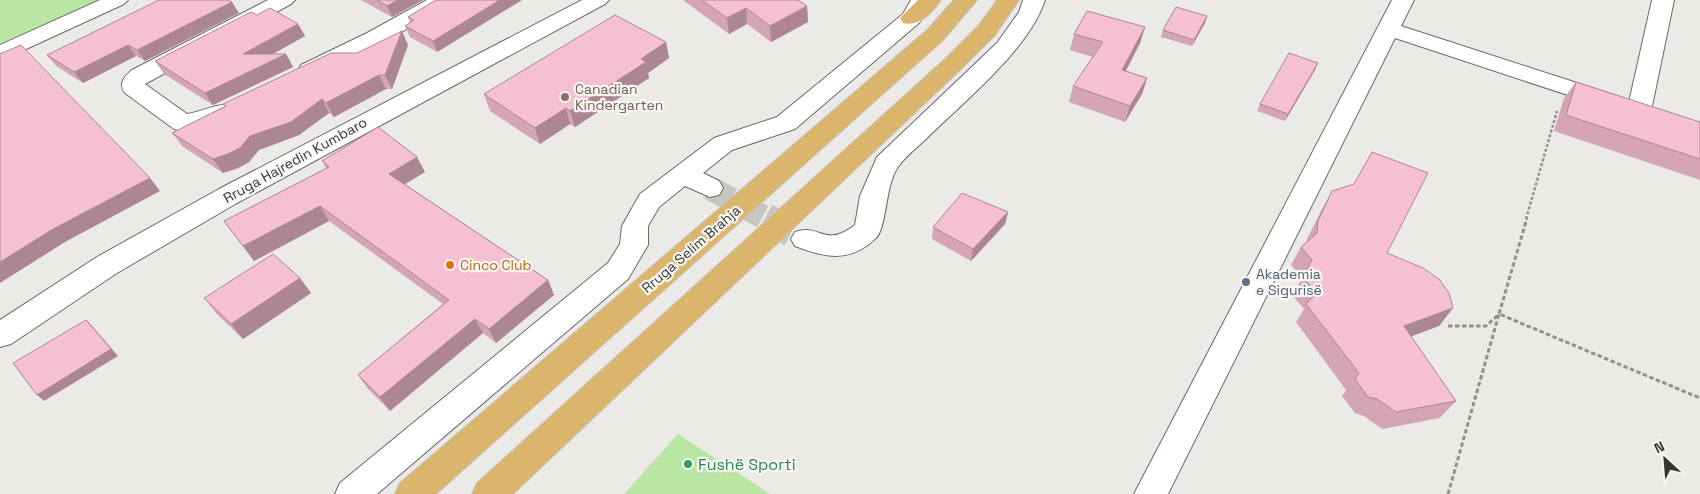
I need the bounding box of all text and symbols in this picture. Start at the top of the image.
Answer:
place label: Canadian Kindergarten [575,80,663,114]
marker: Canadian Kindergarten [559,91,571,103]
street label: Rruga Hajredin Kumbaro [220,113,370,207]
street label: Rruga Selim Brahja [638,201,744,297]
place label: Cinco Club [460,256,532,274]
marker: Cinco Club [444,259,456,271]
place label: Akademia e Sigurisë [1256,265,1322,299]
marker: Akademia e Sigurisë [1240,276,1252,288]
north arrow [1640,434,1690,484]
text: N [1651,437,1667,457]
place label: Fushë Sporti [698,454,796,475]
marker: Fushë Sporti [682,458,694,470]

